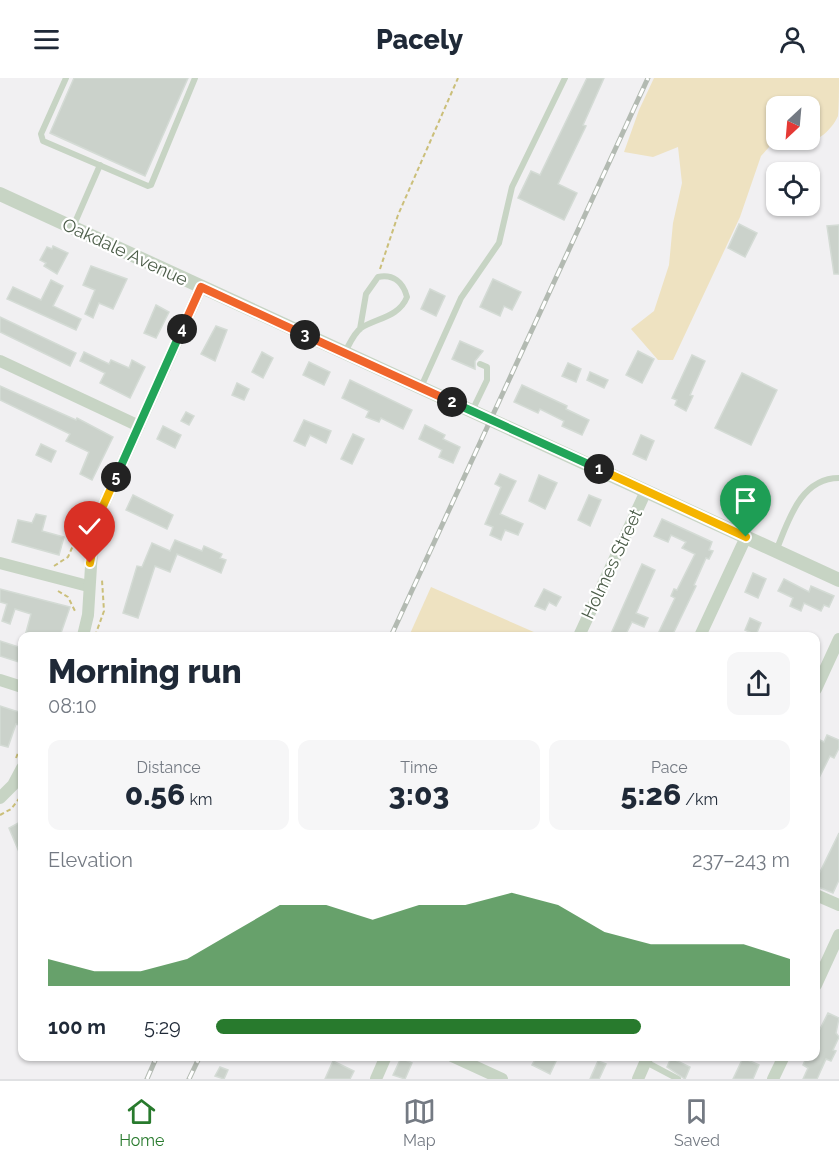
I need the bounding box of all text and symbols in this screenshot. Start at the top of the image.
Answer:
icon: menu [30,23,63,56]
icon: person [776,23,809,56]
text: Pacely [376,24,463,55]
north arrow [766,96,820,150]
map controls [766,96,820,216]
button: locate [766,162,820,216]
street label: Oakdale Avenue [59,213,192,290]
pin: 4 [167,314,197,344]
text: 4 [177,319,187,338]
pin: 3 [290,320,320,350]
text: 3 [301,325,309,344]
pin: 2 [437,387,467,417]
text: 2 [447,392,457,411]
pin: 1 [584,454,614,484]
text: 1 [595,459,603,478]
pin: 5 [101,462,131,492]
text: 5 [112,467,120,486]
pin [720,475,771,537]
icon: arrive [729,484,762,517]
pin [64,501,115,563]
street label: Holmes Street [577,505,646,622]
icon: check [73,510,106,543]
text: Morning run [48,652,242,691]
button: share [727,652,790,715]
text: 08:10 [48,694,97,718]
text: Distance [137,758,201,777]
text: Time [400,758,438,777]
text: Pace [651,758,688,777]
text: 0.56 [125,777,185,812]
text: 3:03 [389,777,449,812]
text: 5:26 [621,777,681,812]
text: km [185,790,213,809]
text: /km [681,790,718,809]
text: Elevation [48,848,133,872]
text: 237–243 m [692,848,790,872]
text: 100 m [48,1015,106,1039]
text: 5:29 [144,1015,181,1039]
tab: Home [119,1095,164,1150]
tab: Map [403,1095,436,1150]
tab: Saved [674,1095,720,1150]

